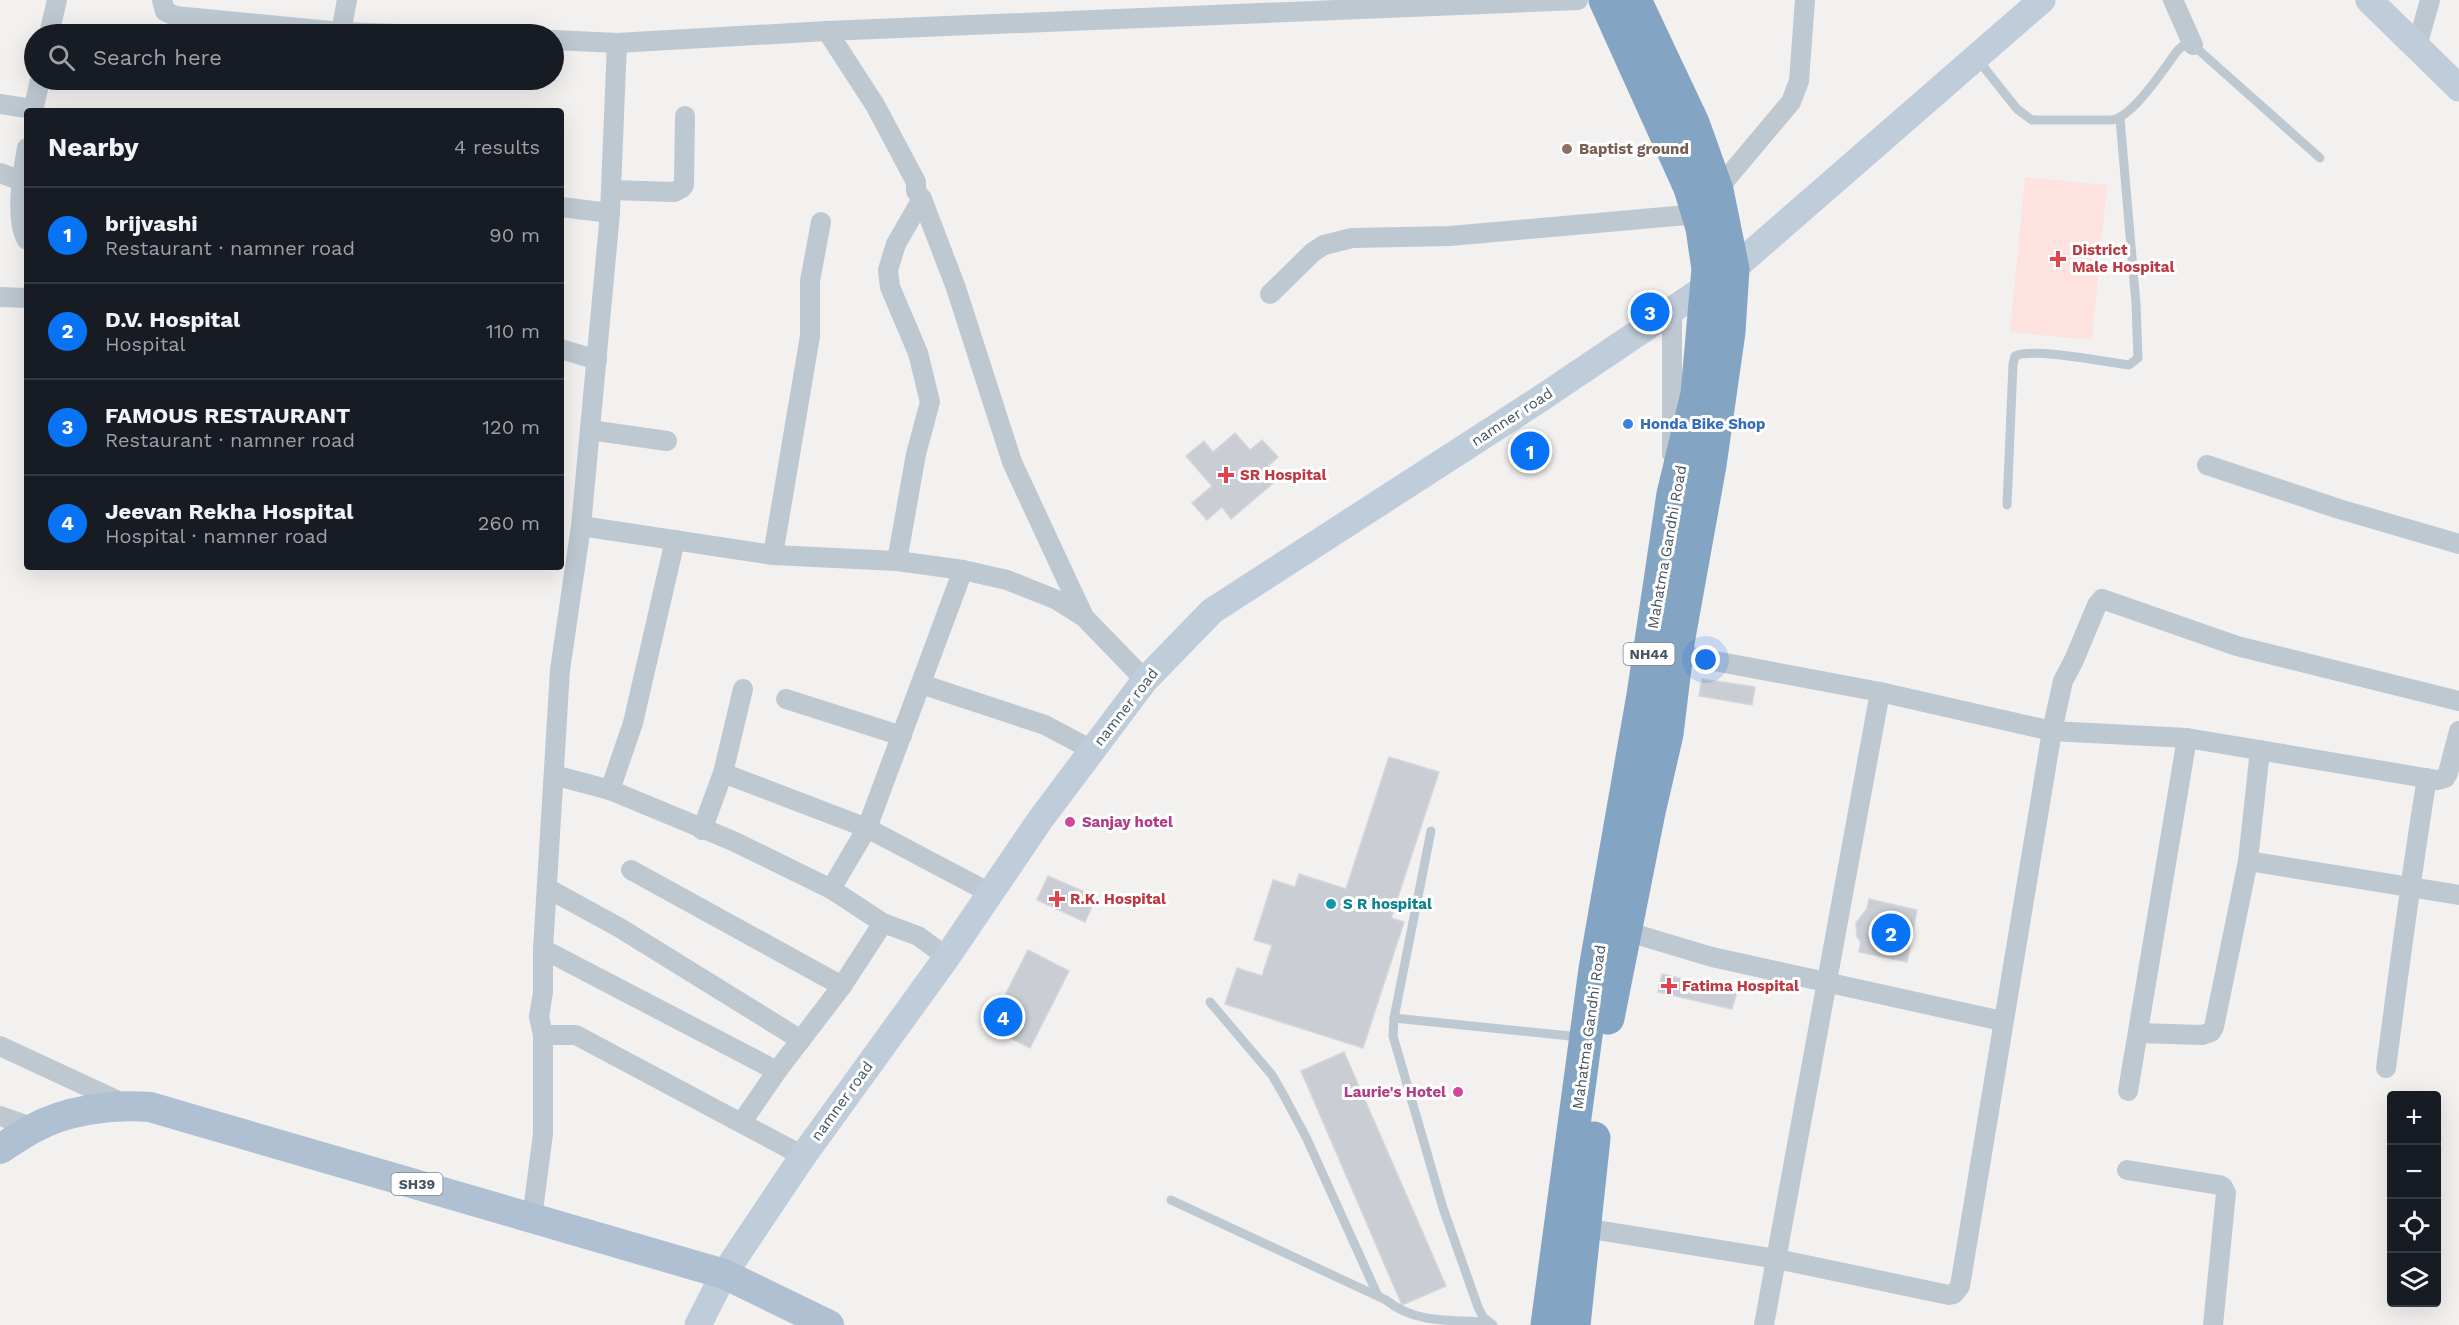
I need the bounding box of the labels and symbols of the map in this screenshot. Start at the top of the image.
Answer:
place label: Baptist ground [1579,140,1689,158]
marker: Baptist ground [1560,142,1574,156]
place label: District Male Hospital [2072,241,2174,276]
marker: District Male Hospital [2049,250,2067,268]
pin: 3 [1630,290,1670,334]
street label: namner road [1468,384,1556,450]
place label: Honda Bike Shop [1640,415,1766,433]
marker: Honda Bike Shop [1621,417,1635,431]
pin: 1 [1510,428,1550,474]
street label: Mahatma Gandhi Road [1644,464,1690,630]
marker: SR Hospital [1217,466,1235,484]
place label: SR Hospital [1240,466,1326,484]
road number: NH44 [1624,643,1674,665]
your location [1691,645,1720,674]
street label: namner road [1090,665,1162,749]
place label: Sanjay hotel [1082,813,1173,831]
marker: Sanjay hotel [1063,815,1077,829]
marker: R.K. Hospital [1048,890,1066,908]
place label: R.K. Hospital [1070,890,1166,908]
place label: S R hospital [1343,895,1432,913]
marker: S R hospital [1324,897,1338,911]
pin: 2 [1872,910,1910,956]
street label: Mahatma Gandhi Road [1569,944,1609,1110]
marker: Fatima Hospital [1660,977,1678,995]
place label: Fatima Hospital [1682,977,1799,995]
pin: 4 [984,994,1022,1040]
street label: namner road [807,1058,877,1144]
place label: Laurie's Hotel [1344,1083,1446,1101]
marker: Laurie's Hotel [1451,1085,1465,1099]
road number: SH39 [392,1173,442,1195]

